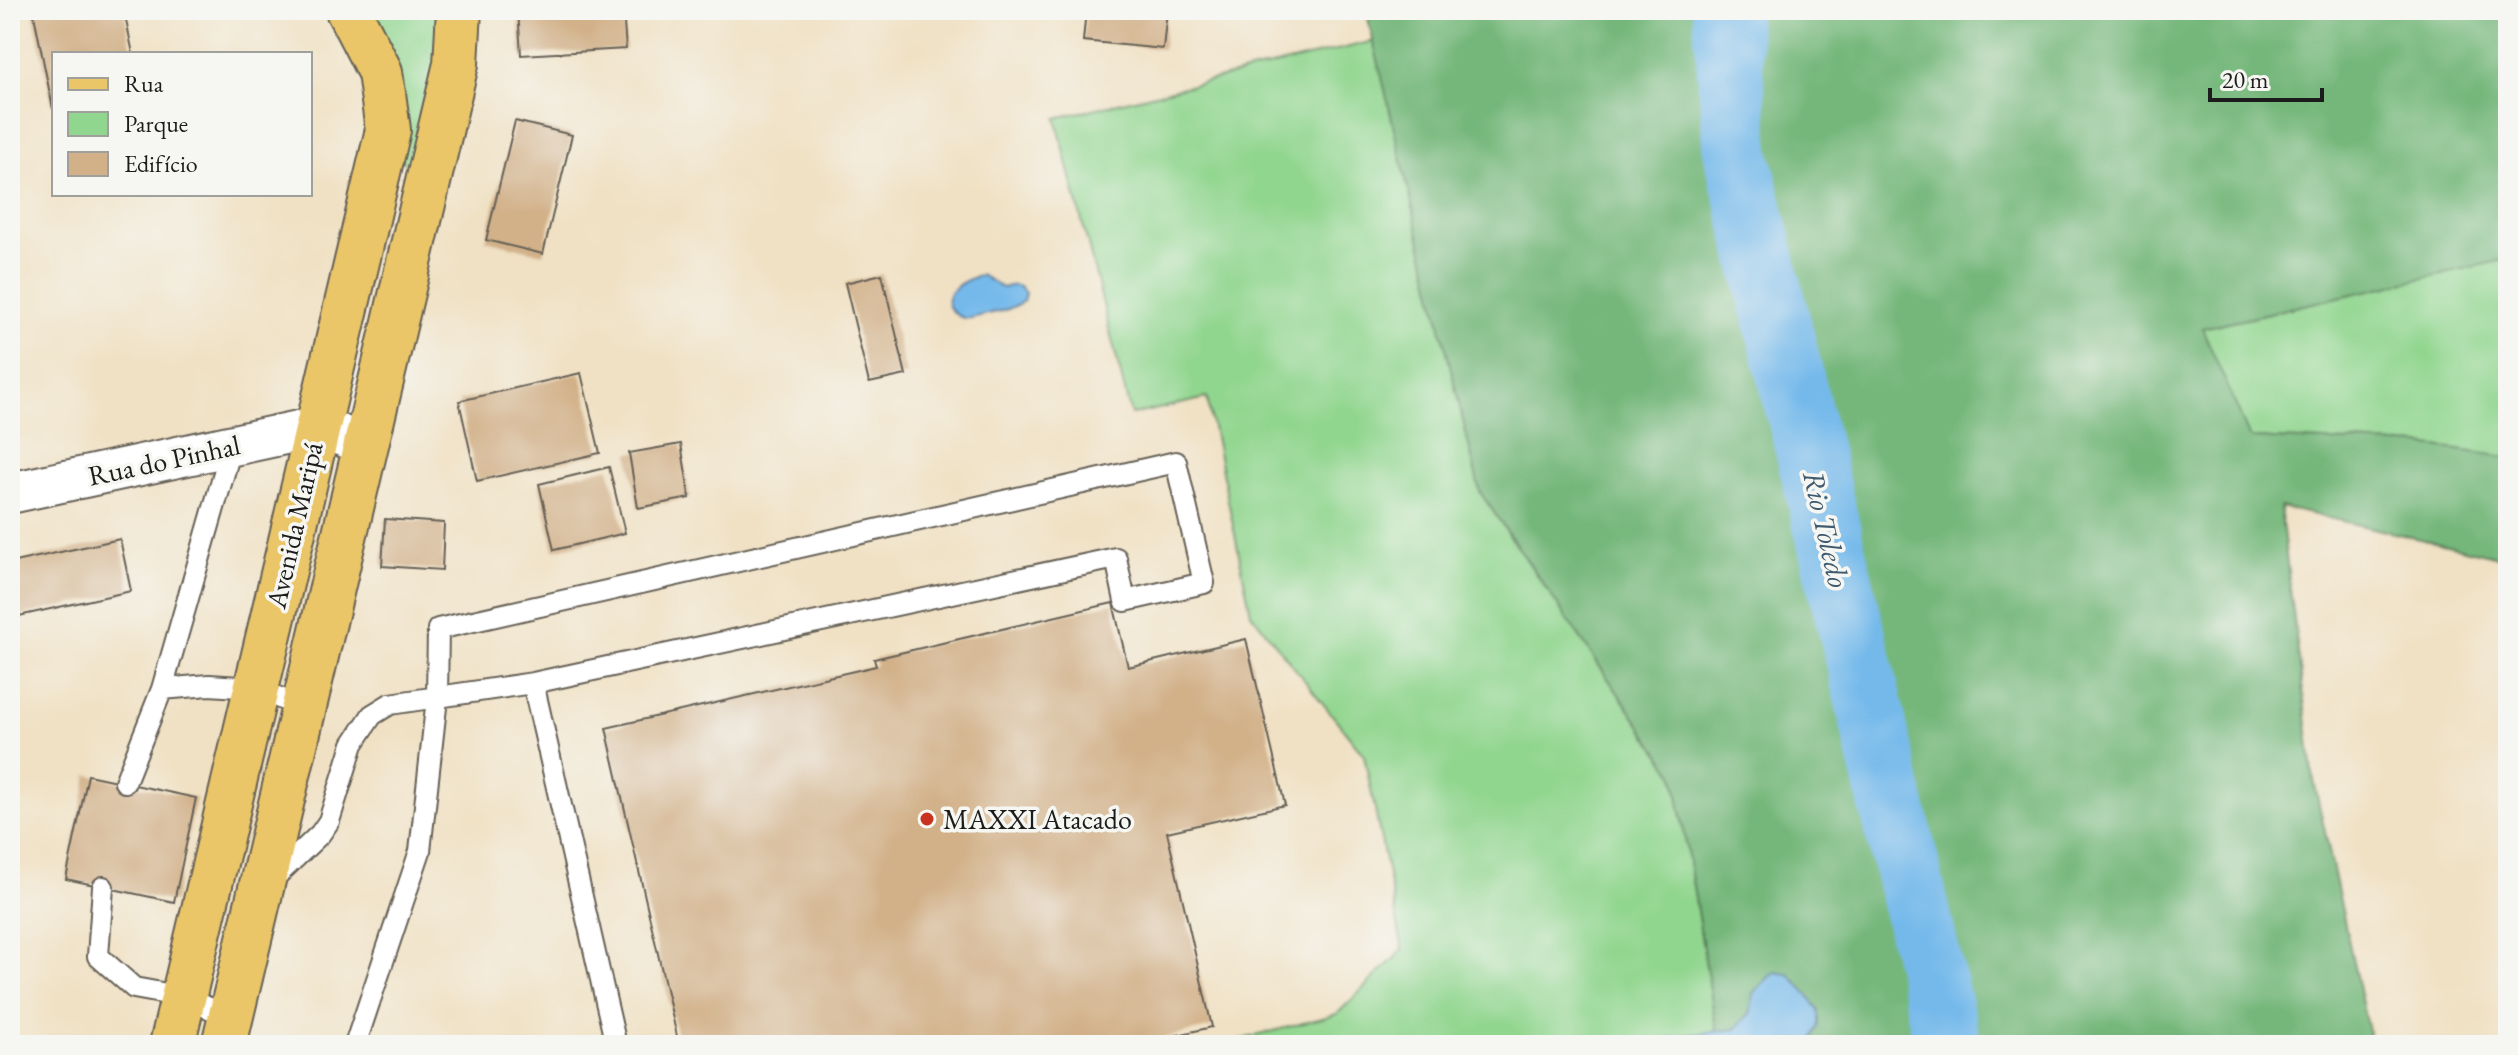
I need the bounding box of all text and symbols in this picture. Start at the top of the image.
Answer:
legend [52,52,312,196]
scale bar [2210,52,2322,102]
text: 20 m [2222,64,2269,95]
text: Rua [124,68,164,99]
text: Parque [124,108,188,139]
text: Edifício [124,148,198,179]
street label: Rua do Pinhal [85,426,244,494]
street label: Avenida Maripá [257,437,331,613]
water label: Rio Toledo [1794,466,1859,591]
place label: MAXXI Atacado [943,801,1132,837]
marker: MAXXI Atacado [918,810,936,828]

